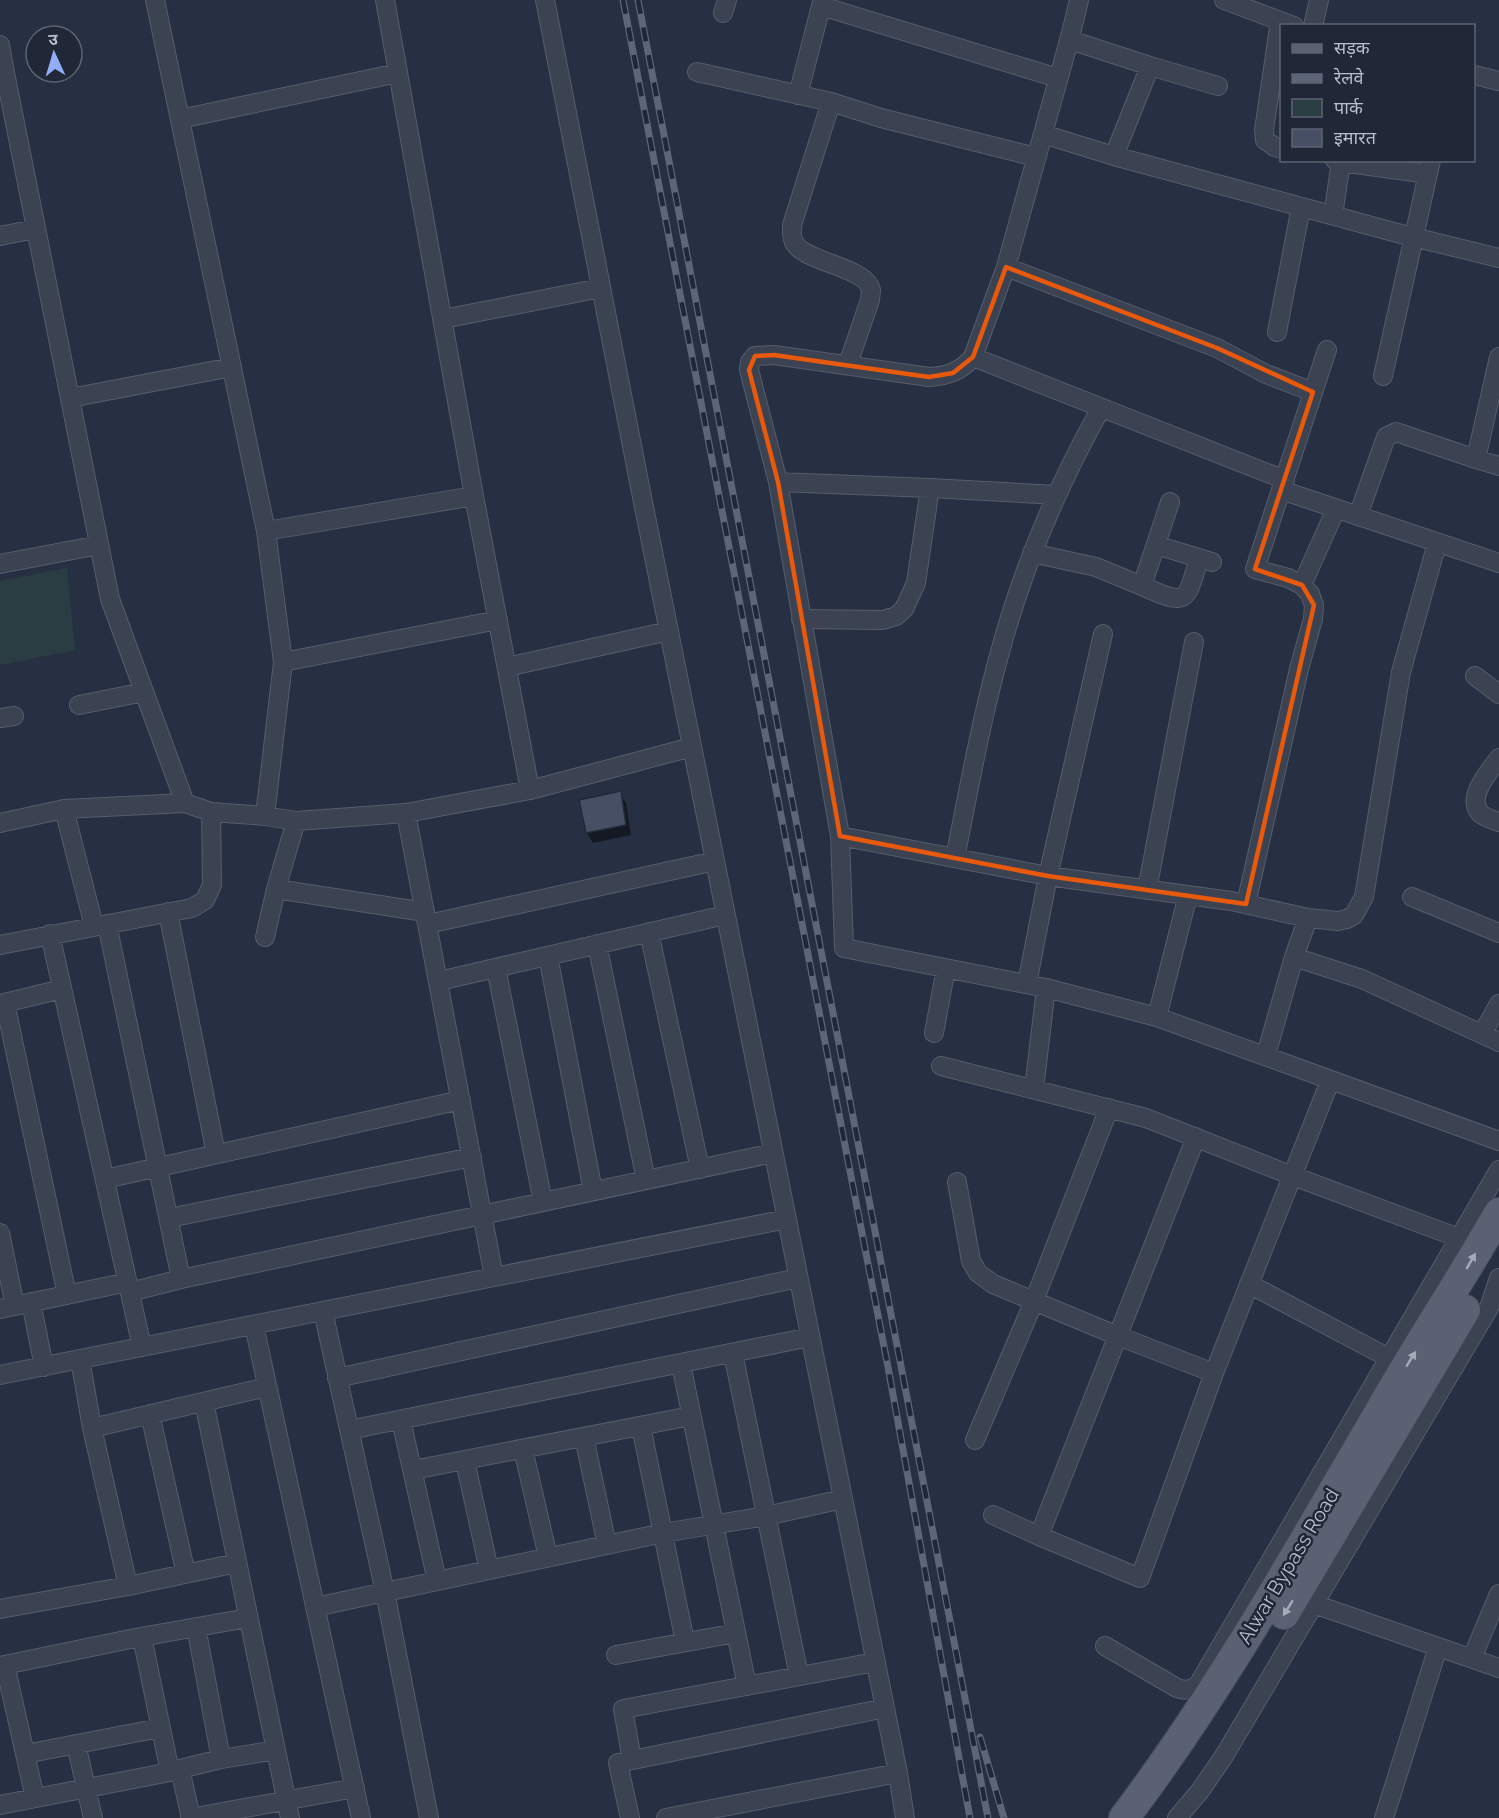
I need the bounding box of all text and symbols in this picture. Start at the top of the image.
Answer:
north arrow [24,24,84,84]
legend [1280,24,1475,162]
text: उ [48,30,59,49]
text: सड़क [1334,37,1371,58]
text: रेलवे [1333,67,1365,88]
text: पार्क [1334,97,1364,118]
text: इमारत [1334,127,1377,148]
one-way arrow [1466,1253,1477,1269]
one-way arrow [1406,1351,1417,1367]
street label: Alwar Bypass Road [1232,1484,1344,1648]
one-way arrow [1283,1600,1294,1616]

